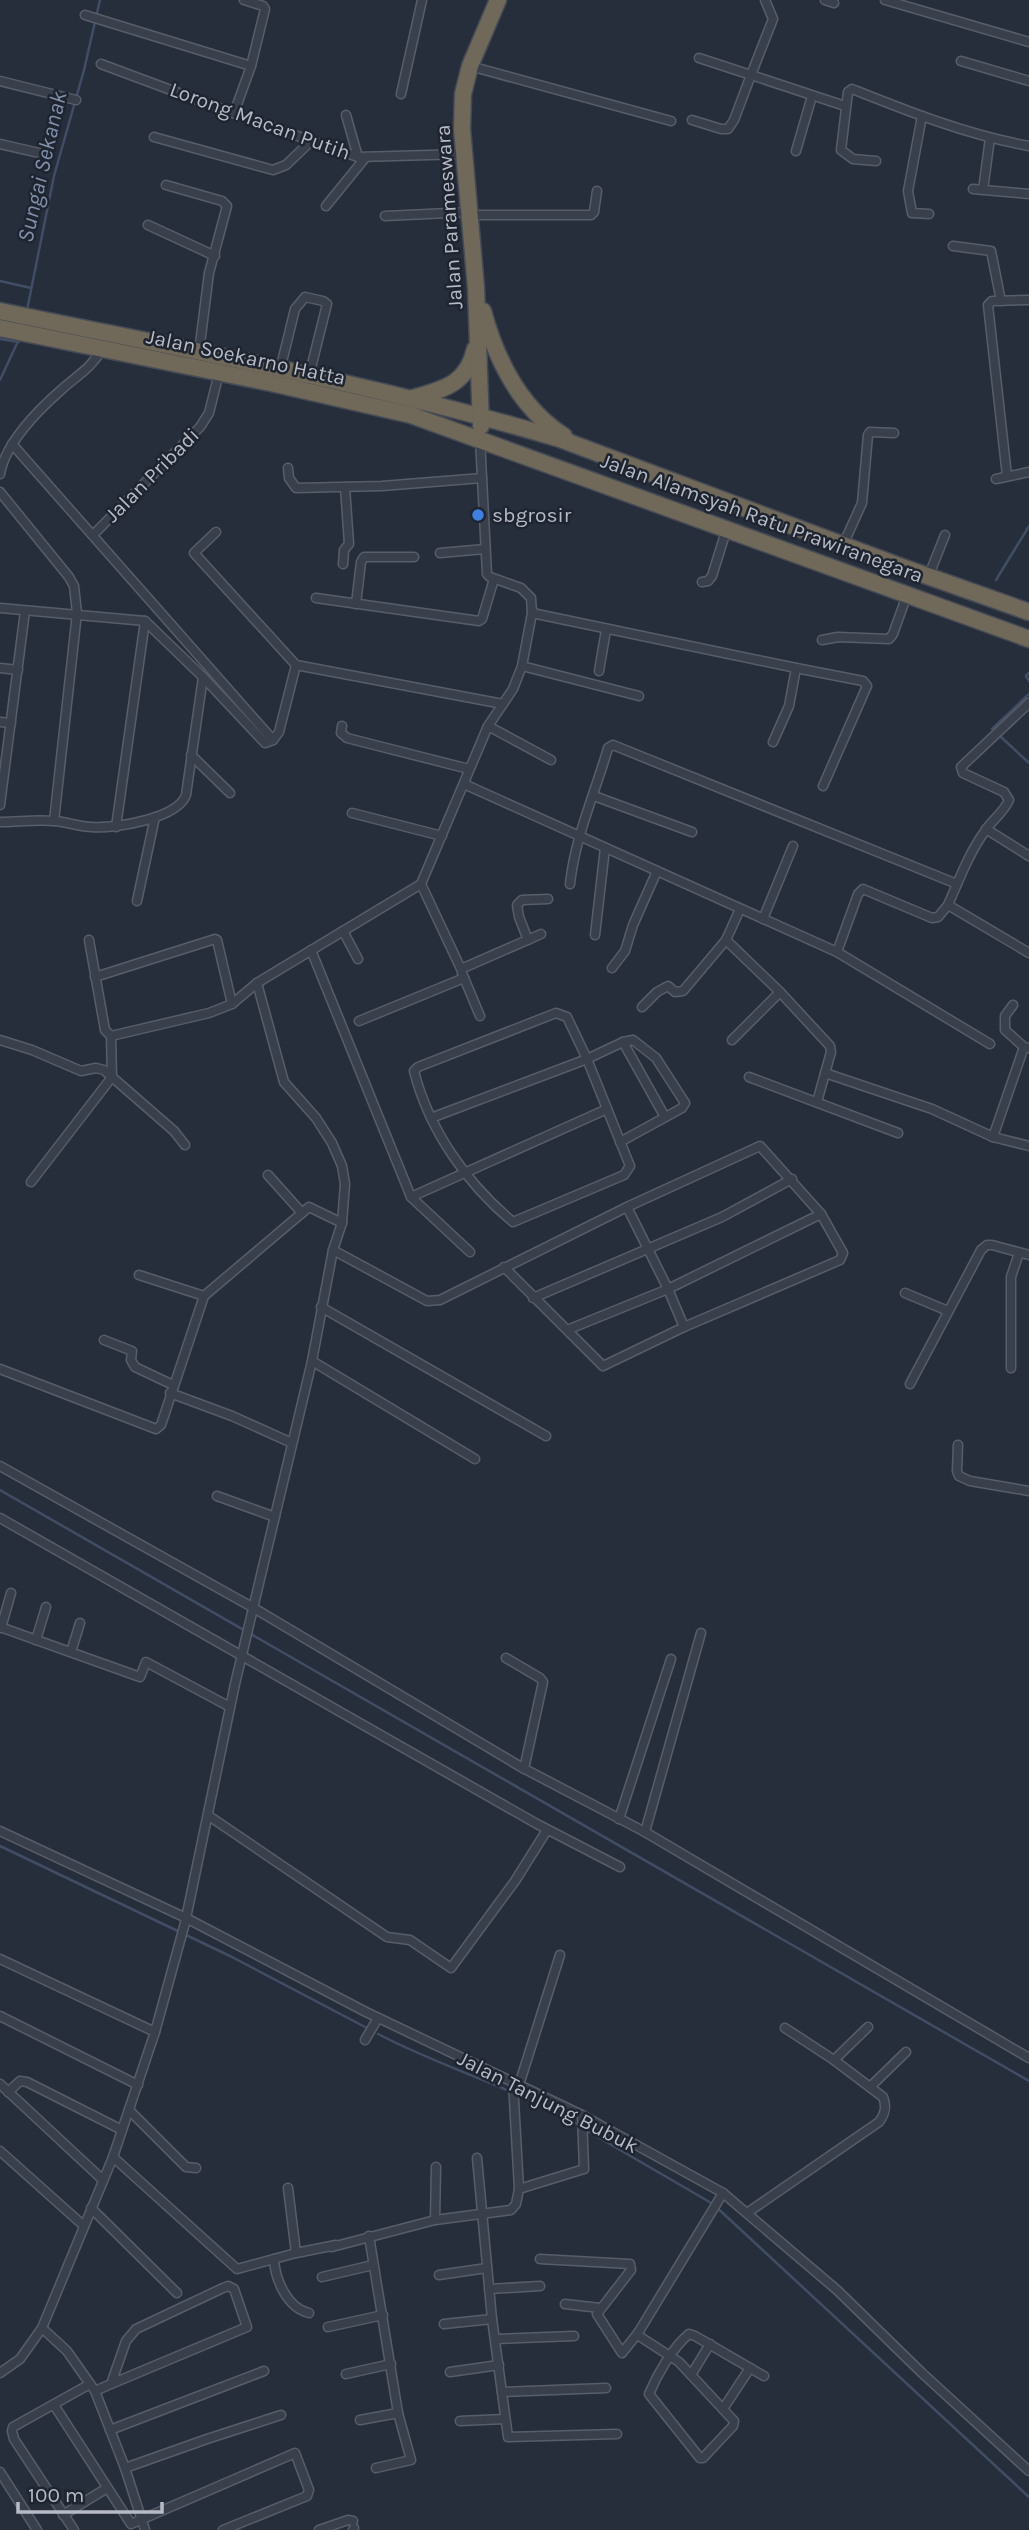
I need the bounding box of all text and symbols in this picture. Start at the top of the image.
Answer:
street label: Lorong Macan Putih [166,77,354,165]
water label: Sungai Sekanak [12,89,73,245]
street label: Jalan Parameswara [431,124,467,310]
street label: Jalan Soekarno Hatta [144,324,348,390]
street label: Jalan Pribadi [100,423,204,527]
street label: Jalan Alamsyah Ratu Prawiranegara [598,448,926,588]
place label: sbgrosir [492,503,572,527]
marker: sbgrosir [470,507,486,523]
street label: Jalan Tanjung Bubuk [454,2046,643,2158]
scale bar [18,2470,161,2514]
text: 100 m [28,2483,85,2507]

